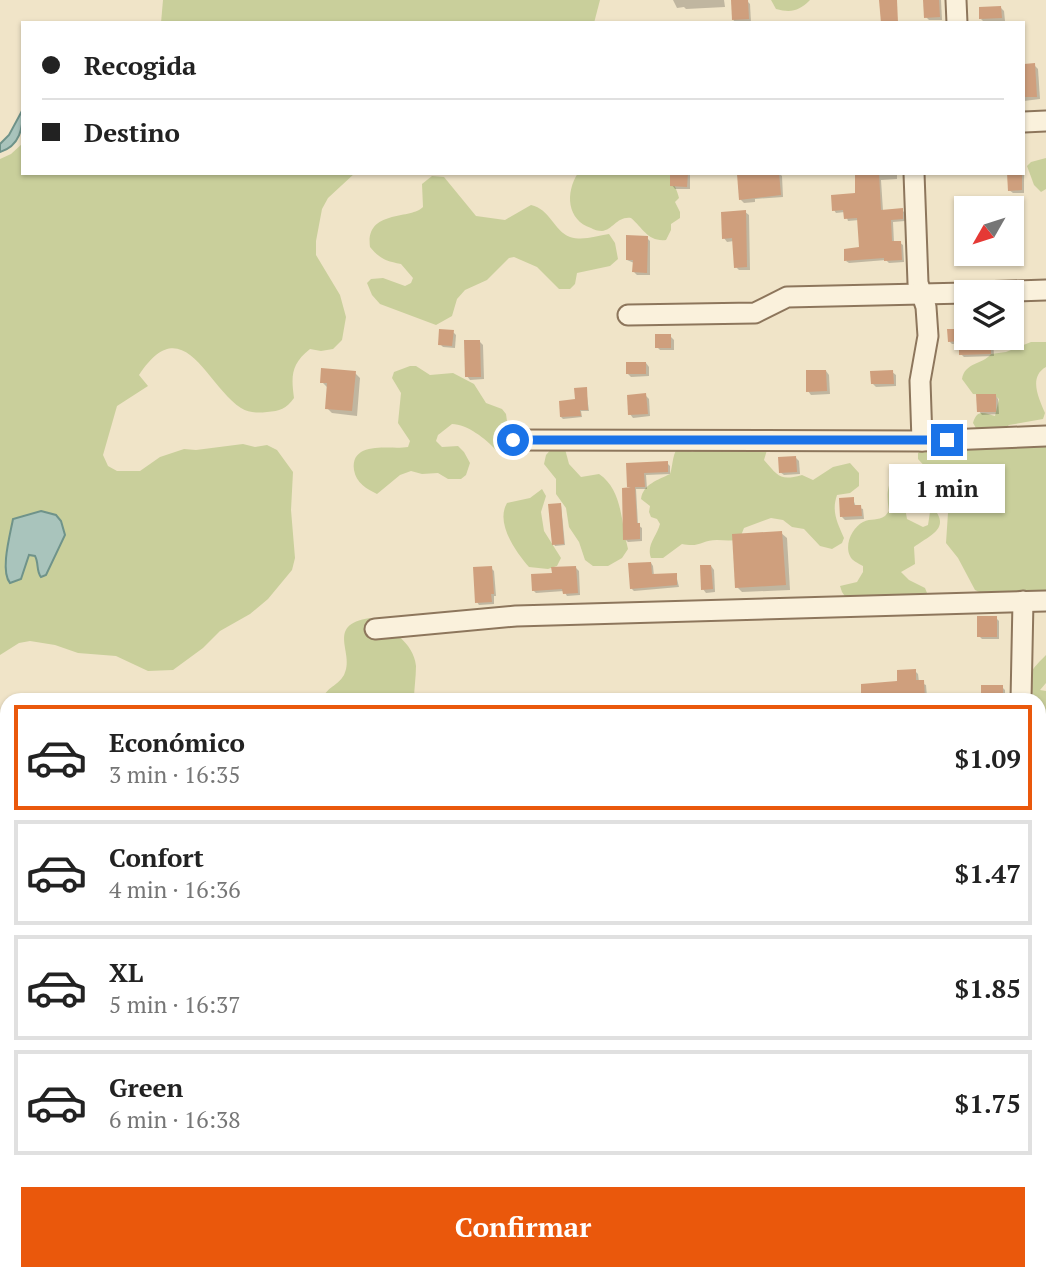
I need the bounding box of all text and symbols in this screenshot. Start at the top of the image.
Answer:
text: Recogida [84,48,196,82]
text: Destino [84,115,180,149]
north arrow [954,196,1024,266]
map controls [954,196,1024,350]
button: layers [954,280,1024,350]
route start [497,424,529,456]
route end [931,424,963,456]
callout: 1 min [889,464,1005,514]
text: 1 min [916,473,978,504]
text: Económico [109,725,245,759]
icon: car [25,726,88,789]
text: $1.09 [955,741,1021,775]
text: 3 min · 16:35 [109,759,241,790]
text: Confort [109,840,204,874]
icon: car [25,841,88,904]
text: $1.47 [955,856,1021,890]
text: 4 min · 16:36 [109,874,241,905]
text: XL [109,955,143,989]
icon: car [25,956,88,1019]
text: $1.85 [955,971,1021,1005]
text: 5 min · 16:37 [109,989,241,1020]
text: Green [109,1070,183,1104]
icon: car [25,1071,88,1134]
text: $1.75 [955,1086,1021,1120]
text: 6 min · 16:38 [109,1104,241,1135]
button: Confirmar [21,1187,1025,1267]

